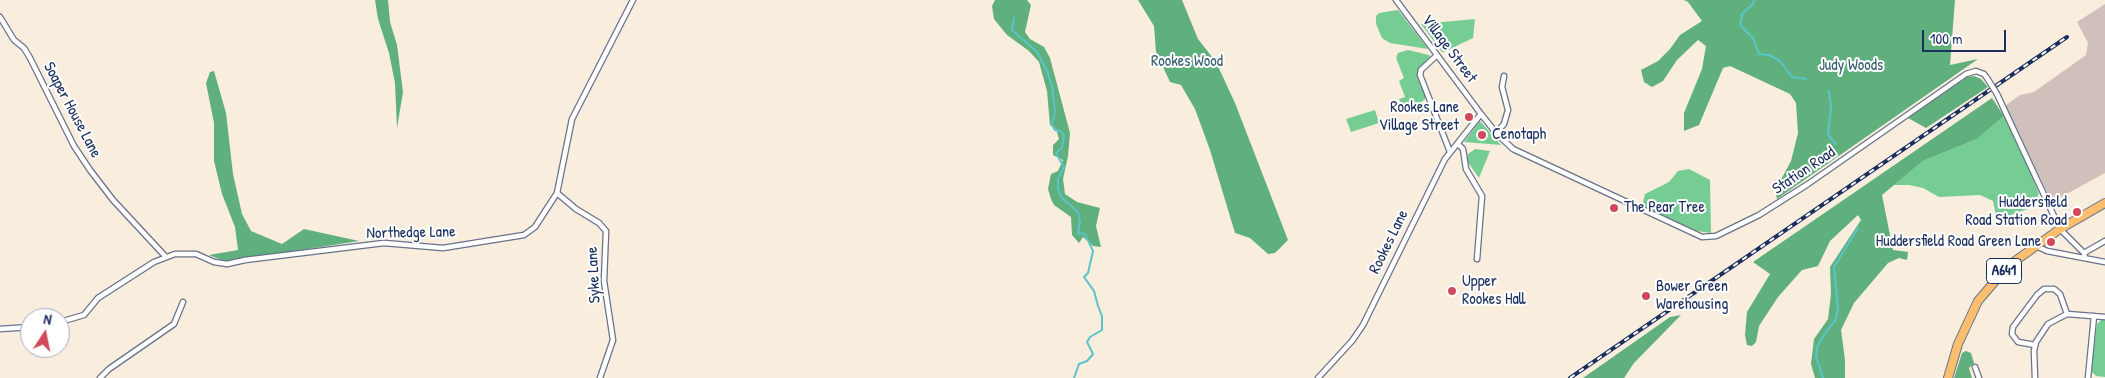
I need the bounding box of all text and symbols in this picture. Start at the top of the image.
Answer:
street label: Village Street [1417,11,1481,87]
scale bar [1925,20,2009,52]
text: 100 m [1930,28,1963,49]
park label: Rookes Wood [1151,52,1223,72]
park label: Judy Woods [1819,56,1883,76]
street label: Soaper House Lane [39,59,105,161]
place label: Rookes Lane Village Street [1379,98,1459,136]
marker: Rookes Lane Village Street [1463,111,1475,123]
place label: Cenotaph [1492,125,1546,145]
marker: Cenotaph [1476,129,1488,141]
street label: Station Road [1769,143,1839,199]
place label: Huddersfield Road Station Road [1965,193,2067,231]
place label: The Pear Tree [1624,198,1705,218]
marker: The Pear Tree [1608,202,1620,214]
marker: Huddersfield Road Station Road [2071,206,2083,218]
street label: Rookes Lane [1365,207,1413,277]
street label: Northedge Lane [366,223,456,243]
place label: Huddersfield Road Green Lane [1876,232,2041,252]
marker: Huddersfield Road Green Lane [2045,236,2057,248]
street label: Syke Lane [583,246,605,304]
road number: A641 [1986,258,2022,284]
place label: Upper Rookes Hall [1462,272,1526,310]
place label: Bower Green Warehousing [1656,277,1728,315]
marker: Upper Rookes Hall [1446,285,1458,297]
marker: Bower Green Warehousing [1640,290,1652,302]
north arrow [20,308,70,358]
text: N [42,309,53,329]

